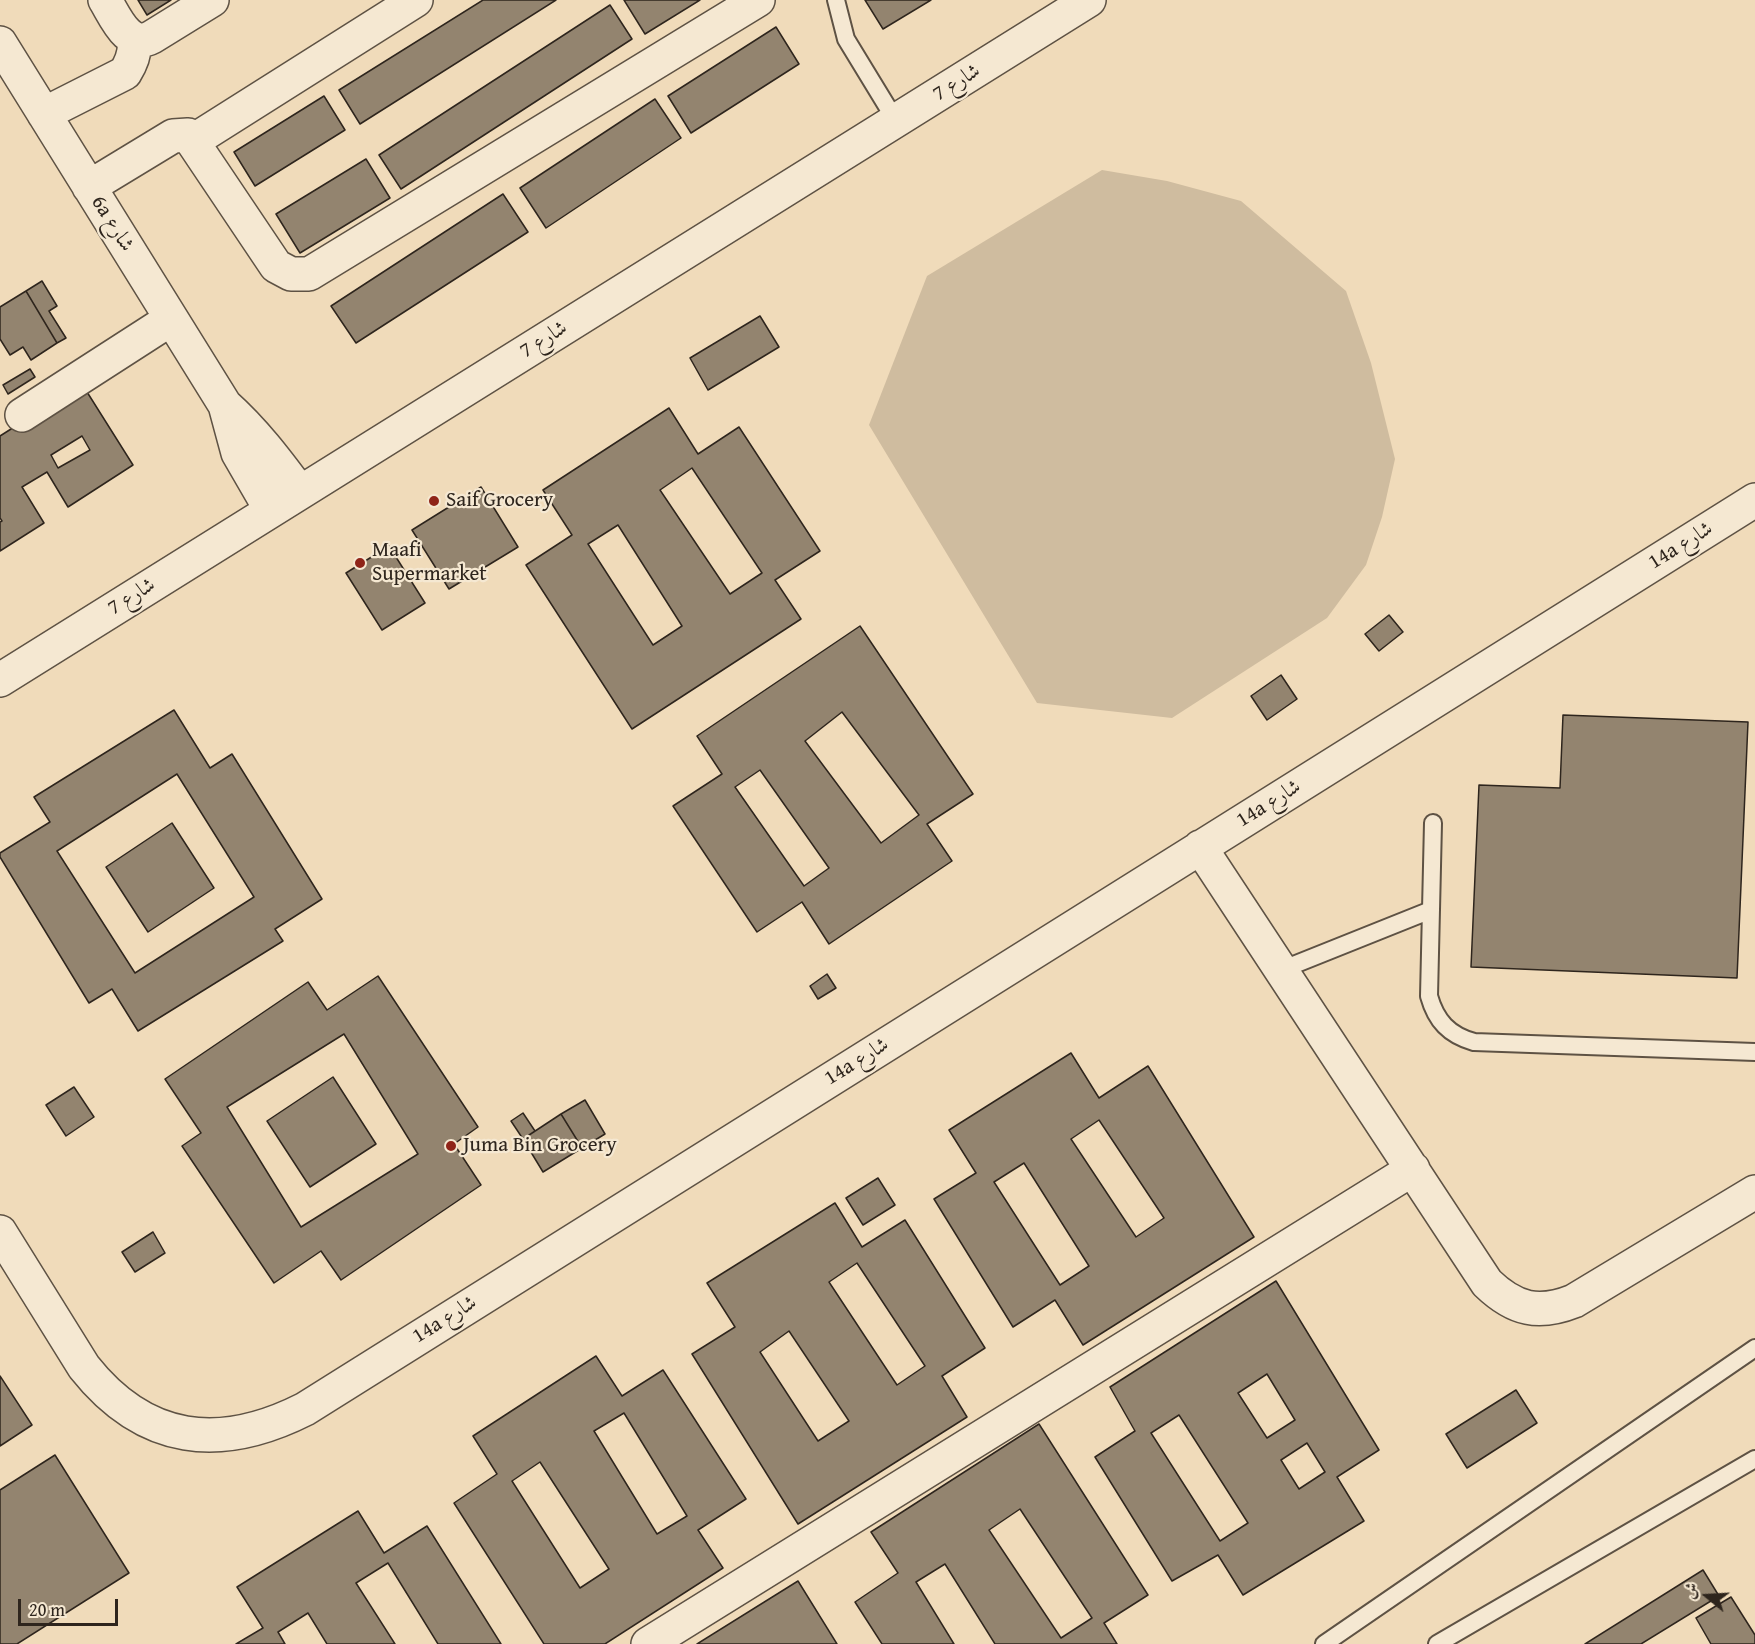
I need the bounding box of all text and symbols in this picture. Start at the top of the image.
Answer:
street label: شارع 7 [929,59,985,107]
street label: 6a شارع [85,191,139,257]
street label: شارع 7 [516,316,572,364]
place label: Saif Grocery [446,488,553,514]
marker: Saif Grocery [427,494,441,508]
street label: 14a شارع [1644,516,1718,576]
place label: Maafi Supermarket [372,538,487,588]
marker: Maafi Supermarket [353,556,367,570]
street label: شارع 7 [104,573,160,621]
street label: 14a شارع [1232,774,1306,834]
street label: 14a شارع [820,1032,894,1092]
place label: Juma Bin Grocery [463,1133,617,1159]
marker: Juma Bin Grocery [444,1139,458,1153]
street label: 14a شارع [408,1290,482,1350]
north arrow [1677,1566,1737,1626]
text: ش [1676,1579,1704,1602]
scale bar [21,1587,122,1625]
text: 20 m [29,1596,65,1623]

